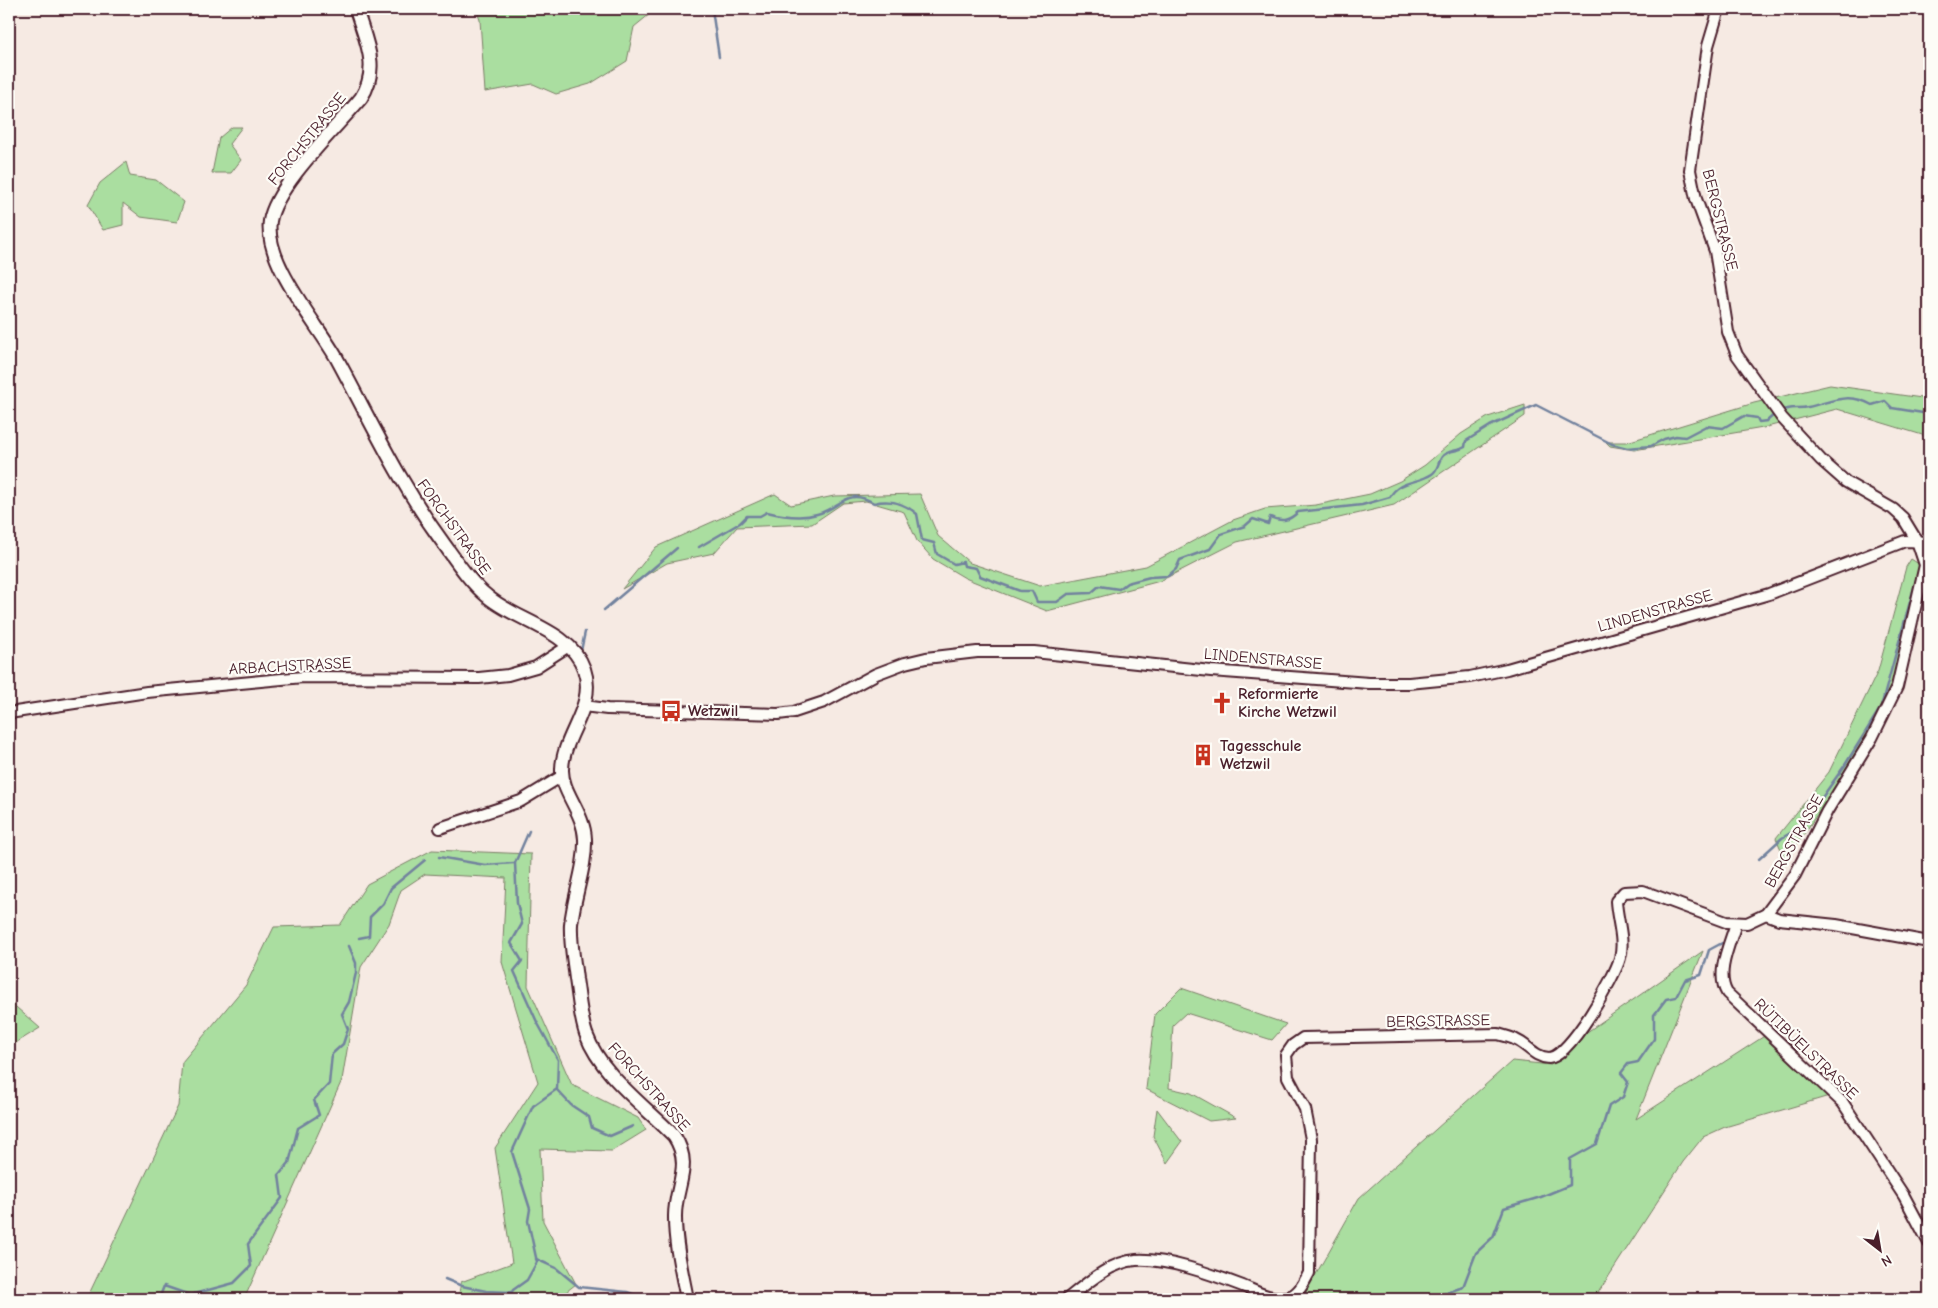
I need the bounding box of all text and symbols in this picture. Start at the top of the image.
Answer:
street label: FORCHSTRASSE [264,89,350,189]
street label: BERGSTRASSE [1699,167,1741,273]
street label: FORCHSTRASSE [413,476,495,578]
street label: LINDENSTRASSE [1596,586,1715,636]
street label: LINDENSTRASSE [1203,645,1323,673]
street label: ARBACHSTRASSE [228,654,352,678]
place label: Reformierte Kirche Wetzwil [1238,685,1337,721]
church icon: Reformierte Kirche Wetzwil [1209,690,1235,716]
bus stop icon: Wetzwil [658,698,684,724]
place label: Wetzwil [688,702,738,720]
place label: Tagesschule Wetzwil [1220,737,1301,773]
building icon: Tagesschule Wetzwil [1190,742,1216,768]
street label: BERGSTRASSE [1761,791,1827,891]
street label: RÜTIBÜELSTRASSE [1750,995,1862,1103]
street label: BERGSTRASSE [1386,1011,1490,1031]
street label: FORCHSTRASSE [604,1039,694,1135]
north arrow [1856,1226,1906,1276]
text: N [1878,1251,1895,1270]

